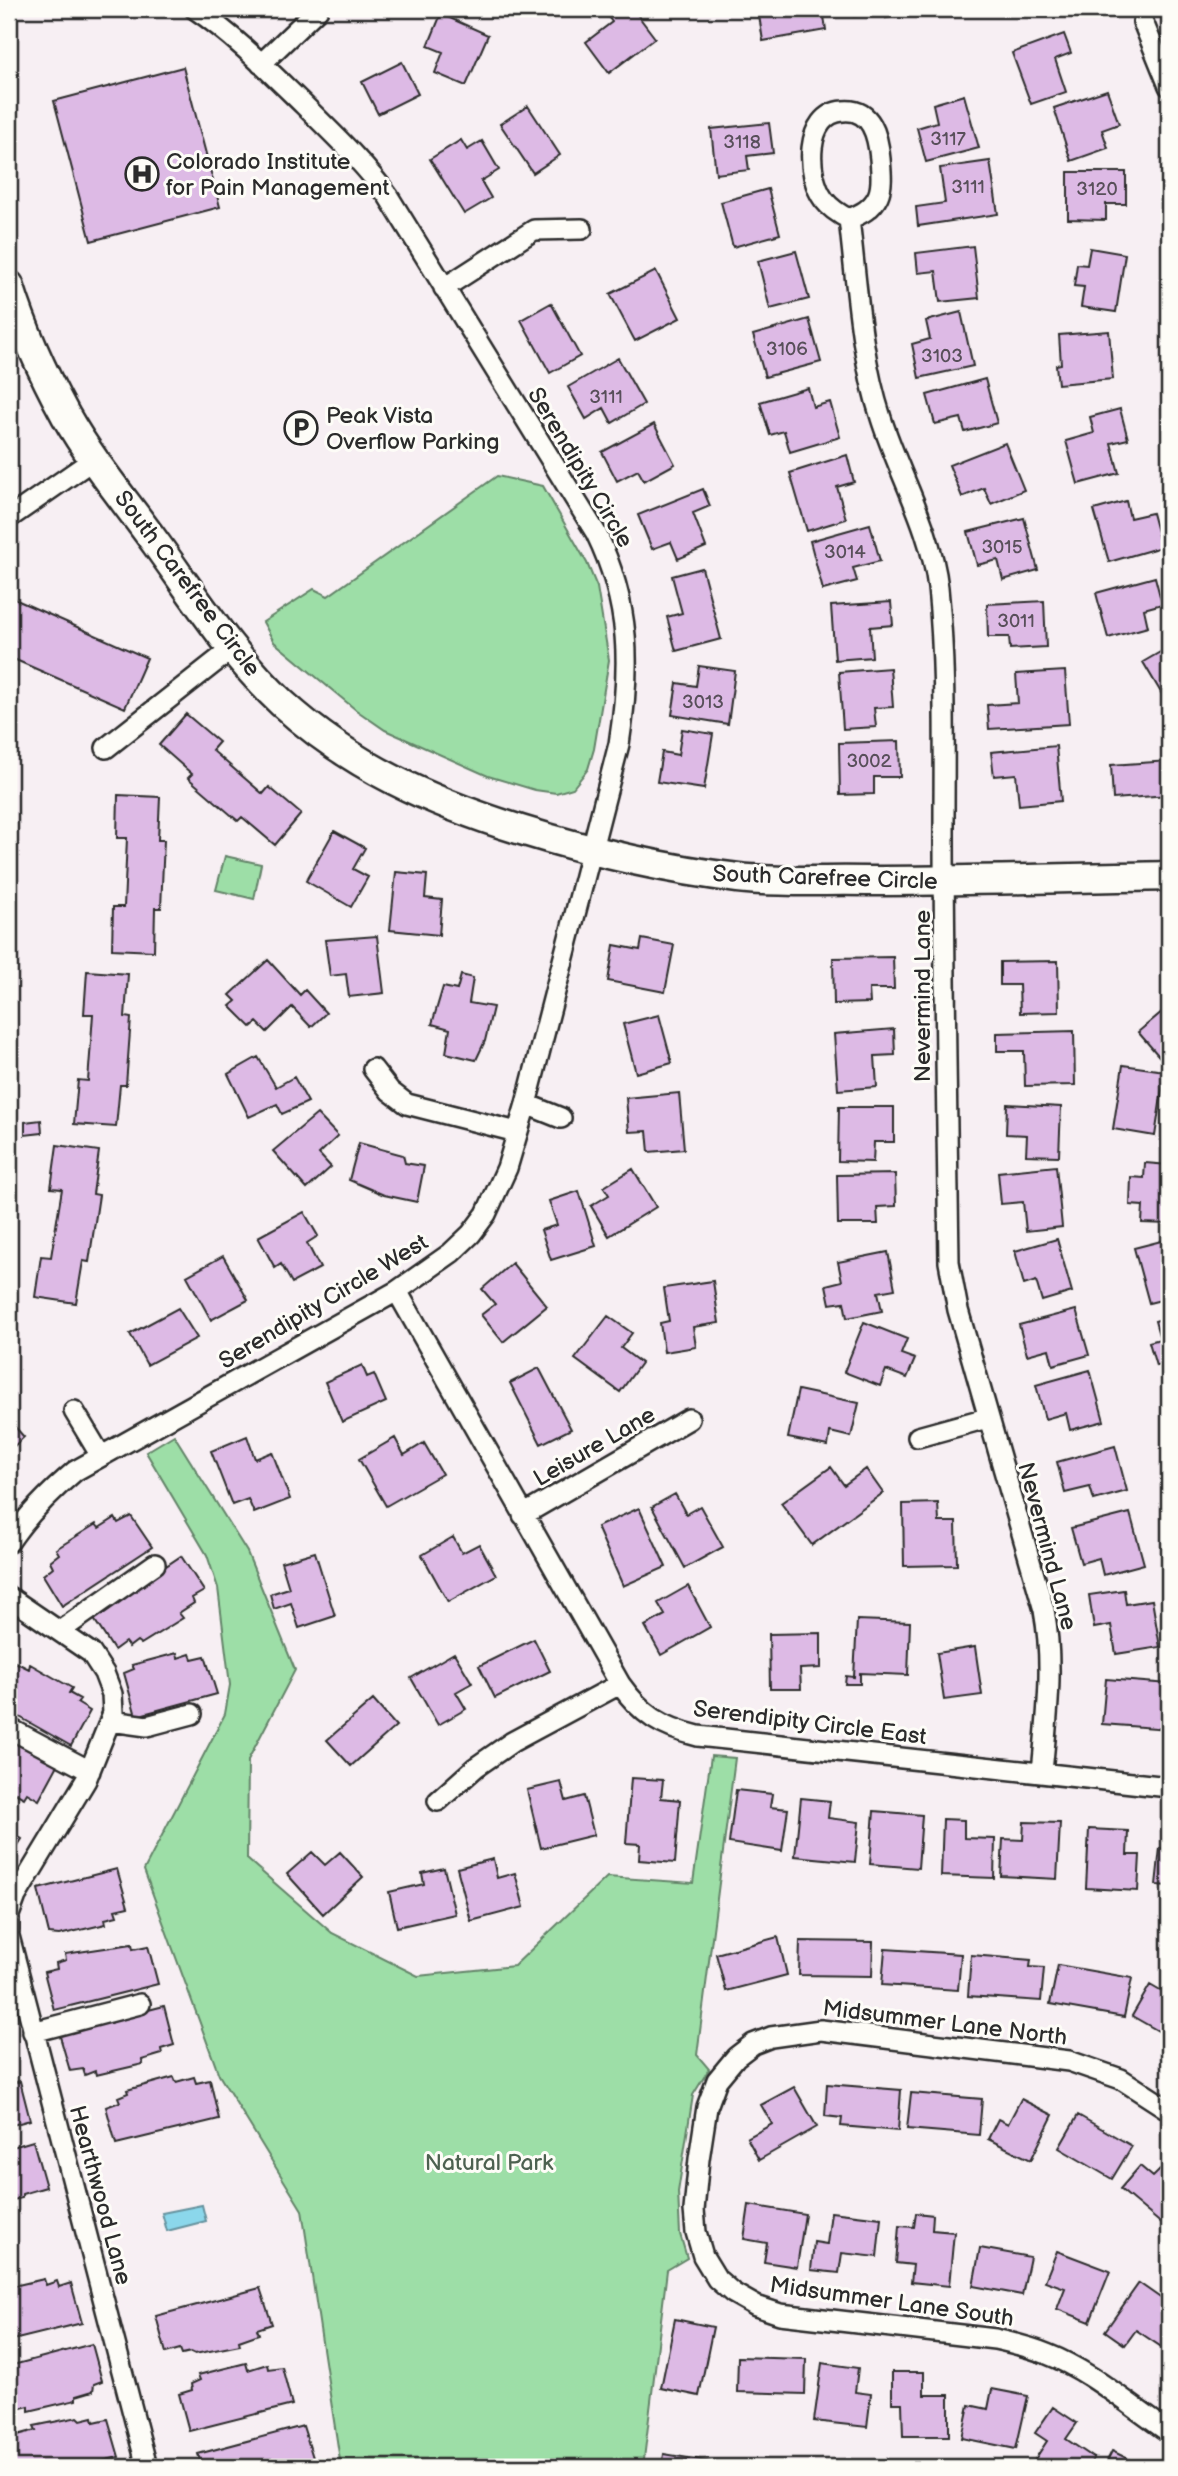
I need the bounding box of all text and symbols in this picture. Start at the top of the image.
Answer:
house number: 3117 [930,128,967,151]
house number: 3118 [723,131,761,154]
place label: Colorado Institute for Pain Management [166,148,389,202]
hospital icon: Colorado Institute for Pain Management [123,155,161,193]
house number: 3111 [951,176,985,199]
house number: 3120 [1076,178,1118,201]
house number: 3106 [766,338,808,361]
house number: 3103 [921,345,963,368]
street label: Serendipity Circle [521,382,639,553]
house number: 3111 [589,386,623,409]
place label: Peak Vista Overflow Parking [326,402,499,456]
parking icon: Peak Vista Overflow Parking [282,409,320,447]
street label: South Carefree Circle [108,485,266,682]
house number: 3015 [981,536,1023,559]
house number: 3014 [824,541,866,564]
house number: 3011 [997,610,1035,633]
house number: 3013 [682,691,724,714]
house number: 3002 [846,750,892,773]
street label: South Carefree Circle [712,860,938,896]
street label: Nevermind Lane [909,910,937,1082]
street label: Serendipity Circle West [214,1228,433,1375]
street label: Leisure Lane [529,1401,660,1493]
street label: Nevermind Lane [1011,1459,1083,1633]
street label: Serendipity Circle East [692,1695,928,1751]
street label: Midsummer Lane North [821,1994,1069,2052]
street label: Hearthwood Lane [63,2102,137,2288]
park label: Natural Park [425,2149,554,2177]
street label: Midsummer Lane South [768,2271,1016,2333]

